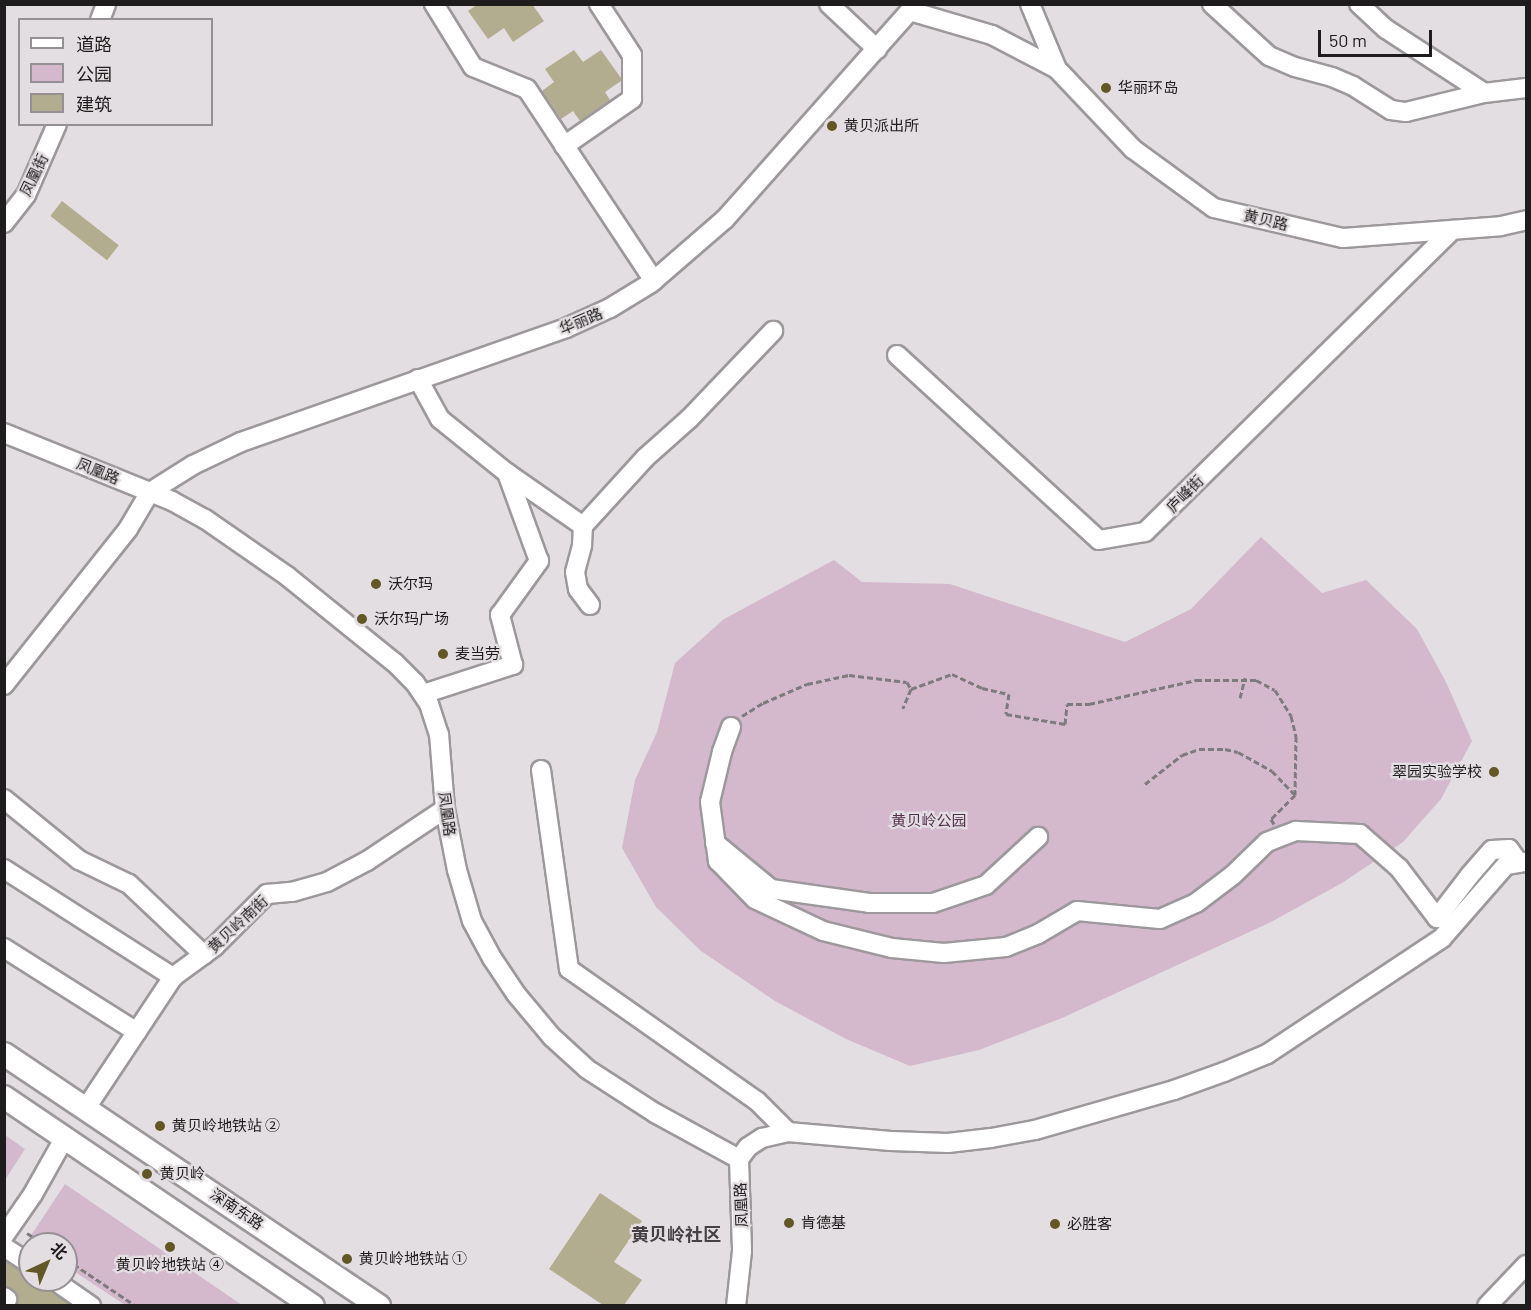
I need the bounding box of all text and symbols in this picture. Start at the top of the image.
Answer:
legend [18,18,213,126]
scale bar [1321,18,1435,56]
text: 50 m [1329,29,1367,51]
text: 道路 [76,33,112,55]
text: 公园 [76,63,112,85]
place label: 华丽环岛 [1118,79,1178,97]
marker: 华丽环岛 [1099,81,1113,95]
text: 建筑 [76,93,112,115]
place label: 黄贝派出所 [844,117,919,135]
marker: 黄贝派出所 [825,119,839,133]
street label: 凤凰街 [16,151,52,199]
street label: 黄贝路 [1242,206,1290,234]
street label: 华丽路 [557,304,605,338]
street label: 凤凰路 [74,454,122,488]
street label: 庐峰街 [1163,472,1207,516]
place label: 沃尔玛 [388,575,433,593]
marker: 沃尔玛 [369,577,383,591]
place label: 沃尔玛广场 [374,610,449,628]
marker: 沃尔玛广场 [355,612,369,626]
place label: 麦当劳 [455,645,500,663]
marker: 麦当劳 [436,647,450,661]
place label: 翠园实验学校 [1392,763,1482,781]
marker: 翠园实验学校 [1487,765,1501,779]
street label: 凤凰路 [435,790,459,838]
park label: 黄贝岭公园 [892,812,966,830]
street label: 黄贝岭南街 [204,892,272,956]
place label: 黄贝岭地铁站 ② [172,1117,280,1135]
marker: 黄贝岭地铁站 ② [153,1119,167,1133]
marker: 黄贝岭 [138,1165,156,1183]
place label: 黄贝岭 [160,1165,205,1183]
street label: 凤凰路 [731,1182,751,1228]
street label: 深南东路 [207,1185,267,1233]
place label: 肯德基 [801,1214,846,1232]
place label: 必胜客 [1067,1215,1112,1233]
marker: 肯德基 [782,1216,796,1230]
marker: 必胜客 [1048,1217,1062,1231]
district label: 黄贝岭社区 [631,1223,721,1245]
north arrow [18,1232,78,1292]
text: 北 [47,1238,72,1263]
marker: 黄贝岭地铁站 ④ [163,1240,177,1254]
place label: 黄贝岭地铁站 ① [359,1250,467,1268]
marker: 黄贝岭地铁站 ① [340,1252,354,1266]
place label: 黄贝岭地铁站 ④ [116,1256,224,1274]

